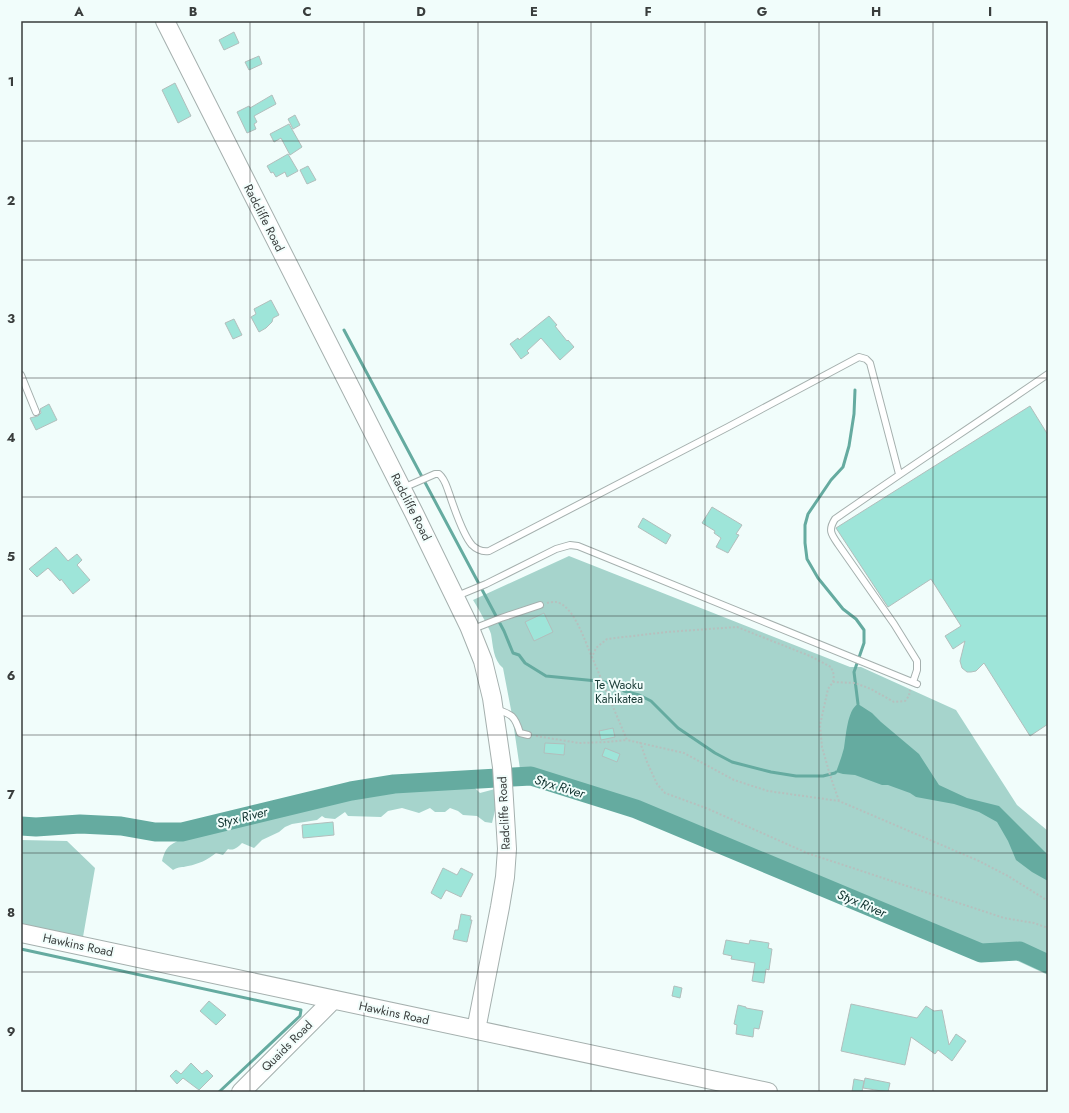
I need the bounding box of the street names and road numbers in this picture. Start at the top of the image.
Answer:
street label: Radcliffe Road [239,181,289,255]
street label: Radcliffe Road [386,470,436,544]
street label: Radcliffe Road [493,776,515,850]
street label: Hawkins Road [41,929,115,961]
street label: Hawkins Road [357,997,431,1029]
street label: Quaids Road [257,1016,317,1076]

